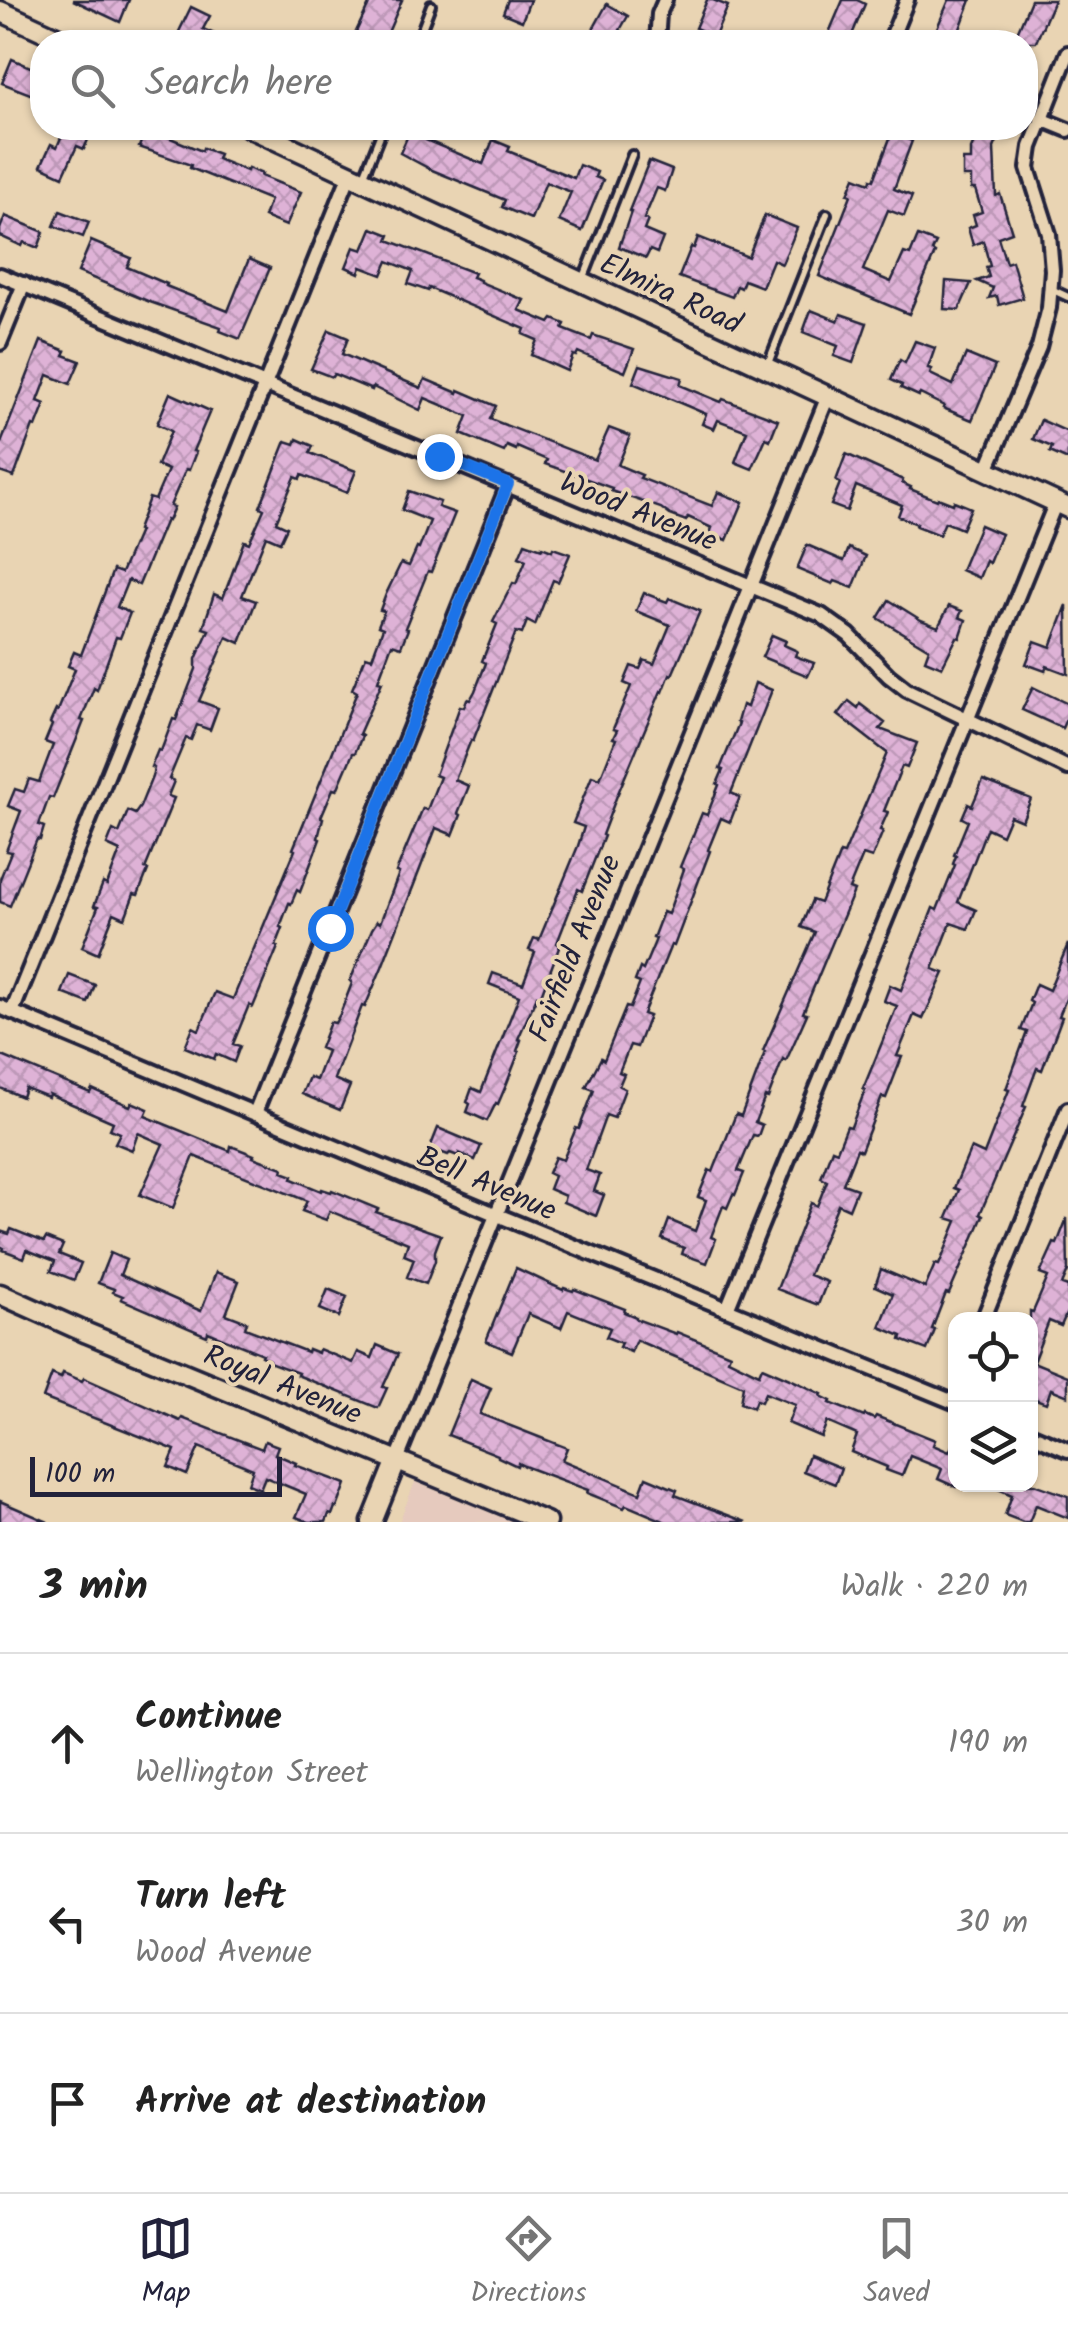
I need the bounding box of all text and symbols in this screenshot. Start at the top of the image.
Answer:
search box [30,30,1038,140]
text: Search here [145,55,332,115]
icon: search [65,58,120,113]
street label: Elmira Road [591,241,750,349]
route end [417,434,463,480]
street label: Wood Avenue [552,460,724,566]
street label: Fairfield Avenue [516,848,635,1050]
route start [308,906,354,952]
street label: Bell Avenue [409,1134,564,1236]
map controls [948,1312,1038,1492]
button: locate [948,1312,1038,1402]
street label: Royal Avenue [196,1332,369,1439]
button: layers [948,1402,1038,1492]
scale bar [30,1452,282,1496]
text: 100 m [45,1452,115,1497]
text: 3 min [40,1554,148,1621]
text: Walk · 220 m [840,1562,1028,1613]
text: Continue [135,1688,282,1748]
icon: ahead [40,1716,95,1771]
text: 190 m [948,1718,1028,1769]
text: Wellington Street [135,1748,368,1799]
text: Turn left [135,1868,286,1928]
icon: left [40,1896,95,1951]
text: 30 m [955,1898,1028,1949]
text: Wood Avenue [135,1928,312,1979]
text: Arrive at destination [135,2073,486,2133]
icon: arrive [40,2076,95,2131]
tab: Map [138,2211,193,2316]
tab: Directions [470,2211,586,2316]
tab: Saved [863,2211,930,2316]

